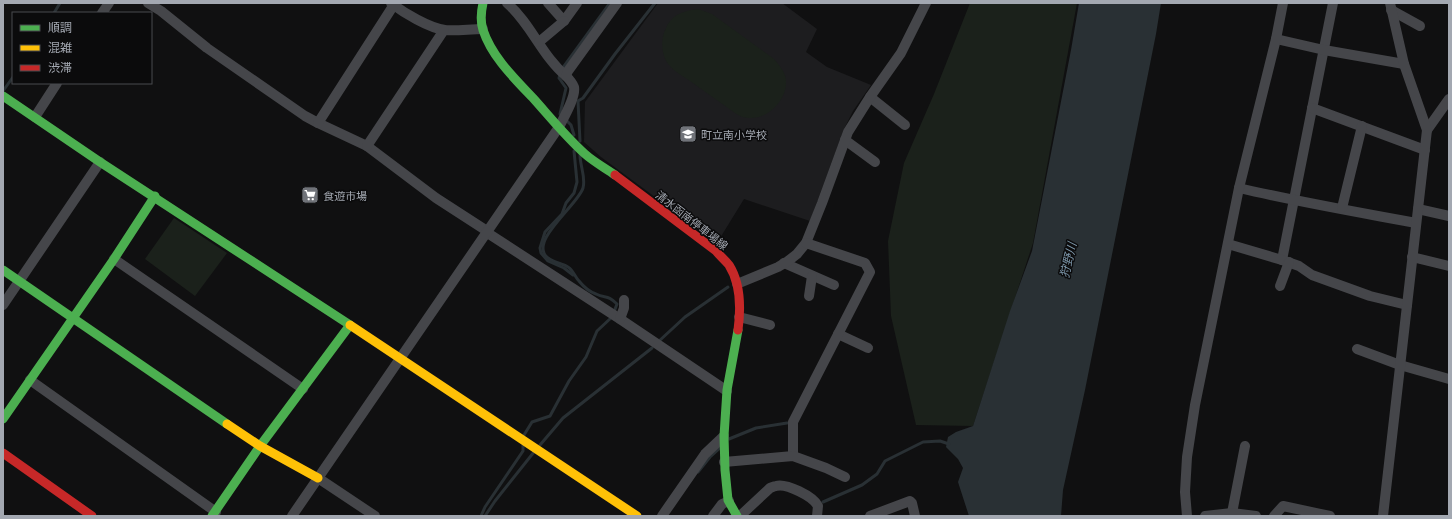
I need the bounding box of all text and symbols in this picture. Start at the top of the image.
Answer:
legend [12,12,152,84]
text: 順調 [48,20,72,35]
text: 混雑 [48,40,72,55]
text: 渋滞 [48,60,72,75]
school or university icon: 町立南小学校 [678,124,698,144]
place label: 町立南小学校 [701,128,767,141]
supermarket icon: 食遊市場 [300,185,320,205]
street label: 清水函南停車場線 [653,188,731,252]
place label: 食遊市場 [323,189,367,202]
water label: 狩野川 [1057,239,1080,279]

